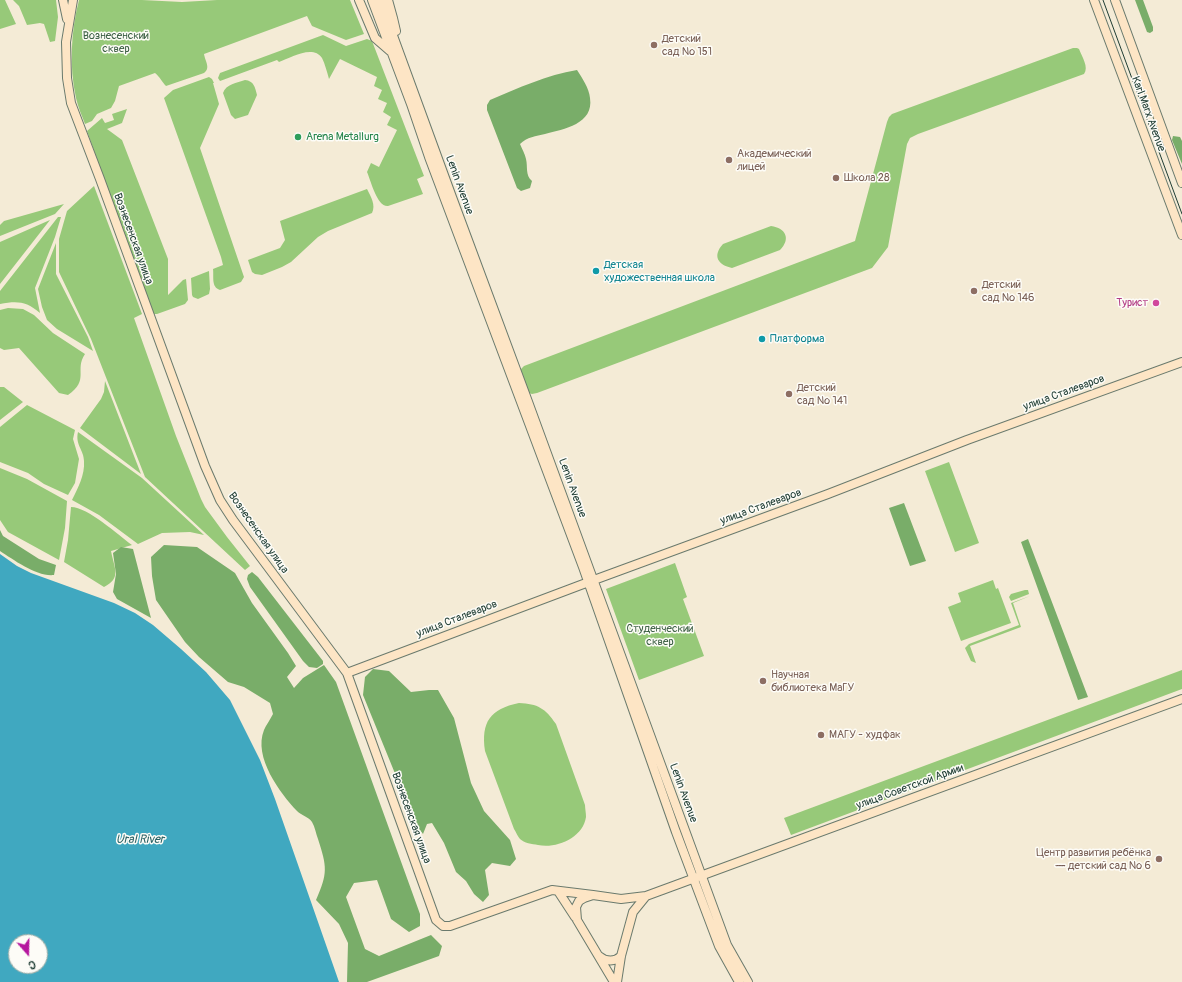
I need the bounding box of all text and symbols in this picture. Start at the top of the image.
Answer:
park label: Вознесенский cквер [83,29,149,55]
place label: Детский сад № 151 [662,32,712,58]
marker: Детский сад № 151 [649,40,659,50]
street label: Karl Marx Avenue [1128,74,1168,154]
place label: Arena Metallurg [306,130,379,144]
marker: Arena Metallurg [293,132,303,142]
place label: Академический лицей [737,147,812,173]
street label: Lenin Avenue [442,154,476,216]
marker: Академический лицей [724,155,734,165]
place label: Школа 28 [844,171,890,185]
marker: Школа 28 [831,173,841,183]
street label: Вознесенская улица [110,192,156,286]
place label: Детская художественная школа [604,258,715,284]
marker: Детская художественная школа [591,266,601,276]
place label: Детский сад № 146 [982,278,1035,304]
marker: Детский сад № 146 [969,286,979,296]
place label: Турист [1116,296,1148,310]
marker: Турист [1151,298,1161,308]
place label: Платформа [770,332,824,346]
marker: Платформа [757,334,767,344]
street label: улица Сталеваров [1022,372,1106,414]
place label: Детский сад № 141 [797,381,847,407]
marker: Детский сад № 141 [784,389,794,399]
street label: Lenin Avenue [555,457,589,519]
street label: улица Сталеваров [719,486,803,528]
street label: Вознесенская улица [225,490,291,576]
street label: улица Сталеваров [415,598,499,640]
park label: Студенческий сквер [627,622,693,648]
place label: Научная библиотека МаГУ [771,668,854,694]
marker: Научная библиотека МаГУ [758,676,768,686]
place label: МАГУ - худфак [829,728,901,742]
marker: МАГУ - худфак [816,730,826,740]
street label: улица Советской Армии [855,761,965,813]
street label: Lenin Avenue [666,762,700,824]
street label: Вознесенская улица [388,771,434,865]
water label: Ural River [116,833,164,847]
place label: Центр развития ребёнка — детский сад № 6 [1036,846,1151,872]
marker: Центр развития ребёнка — детский сад № 6 [1154,854,1164,864]
north arrow [8,934,48,974]
text: С [27,958,37,972]

